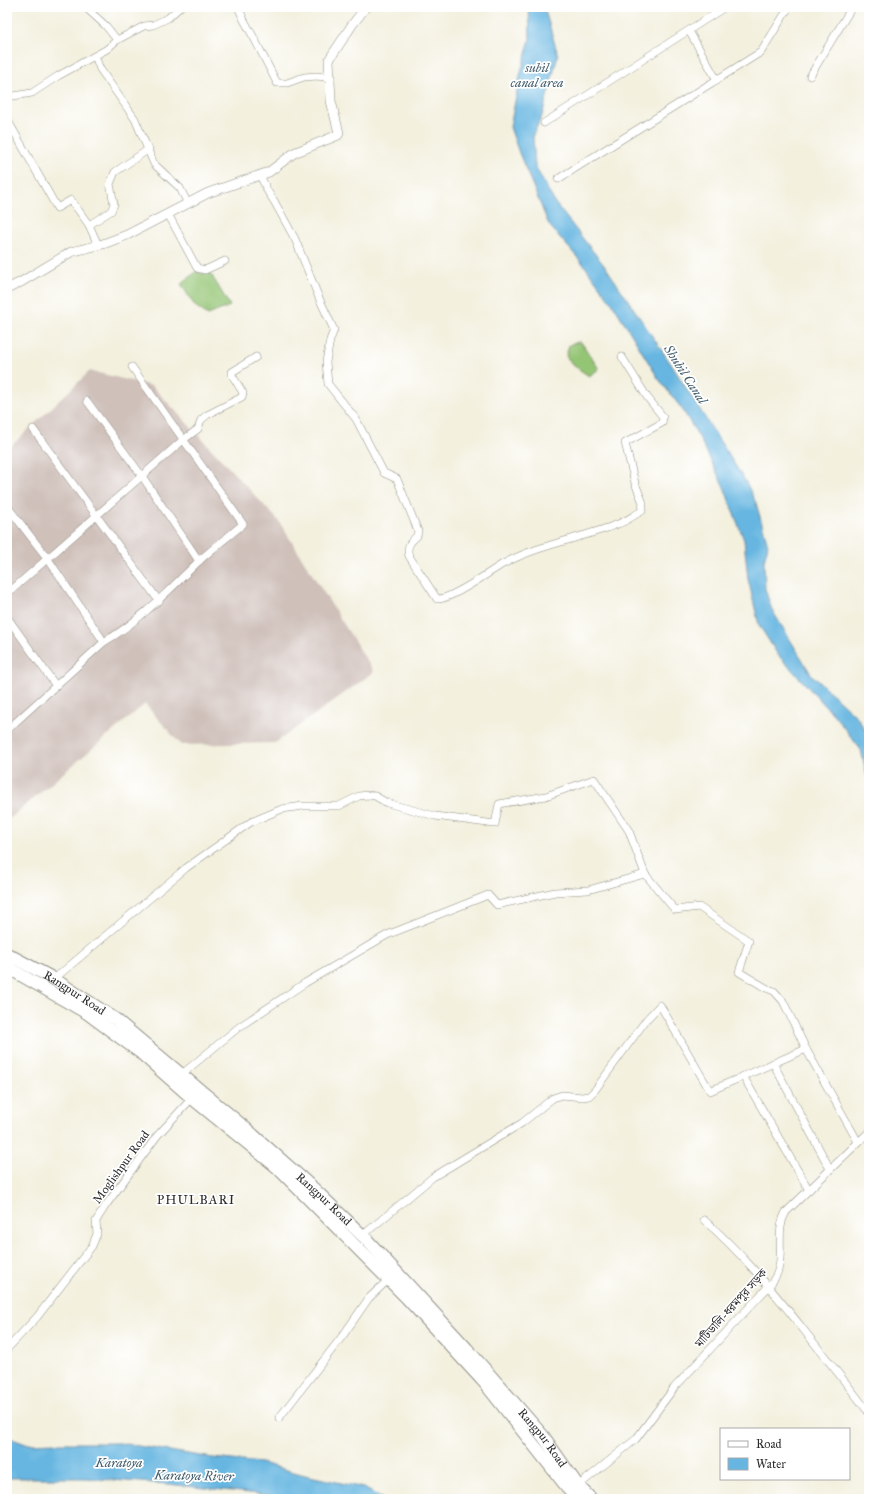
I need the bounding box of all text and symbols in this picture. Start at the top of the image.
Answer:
water label: subil canal area [511,60,563,91]
water label: Shubil Canal [660,341,711,408]
street label: Rangpur Road [41,968,108,1018]
street label: Moglishpur Road [90,1128,153,1207]
street label: Rangpur Road [293,1170,354,1228]
district label: PHULBARI [157,1192,235,1208]
street label: মাটিডালি-ধরমপুর সড়ক [691,1265,771,1351]
street label: Rangpur Road [515,1406,570,1470]
legend [720,1428,850,1480]
text: Road [756,1437,782,1451]
water label: Karatoya [94,1455,143,1471]
text: Water [756,1457,786,1471]
water label: Karatoya River [153,1467,234,1485]

